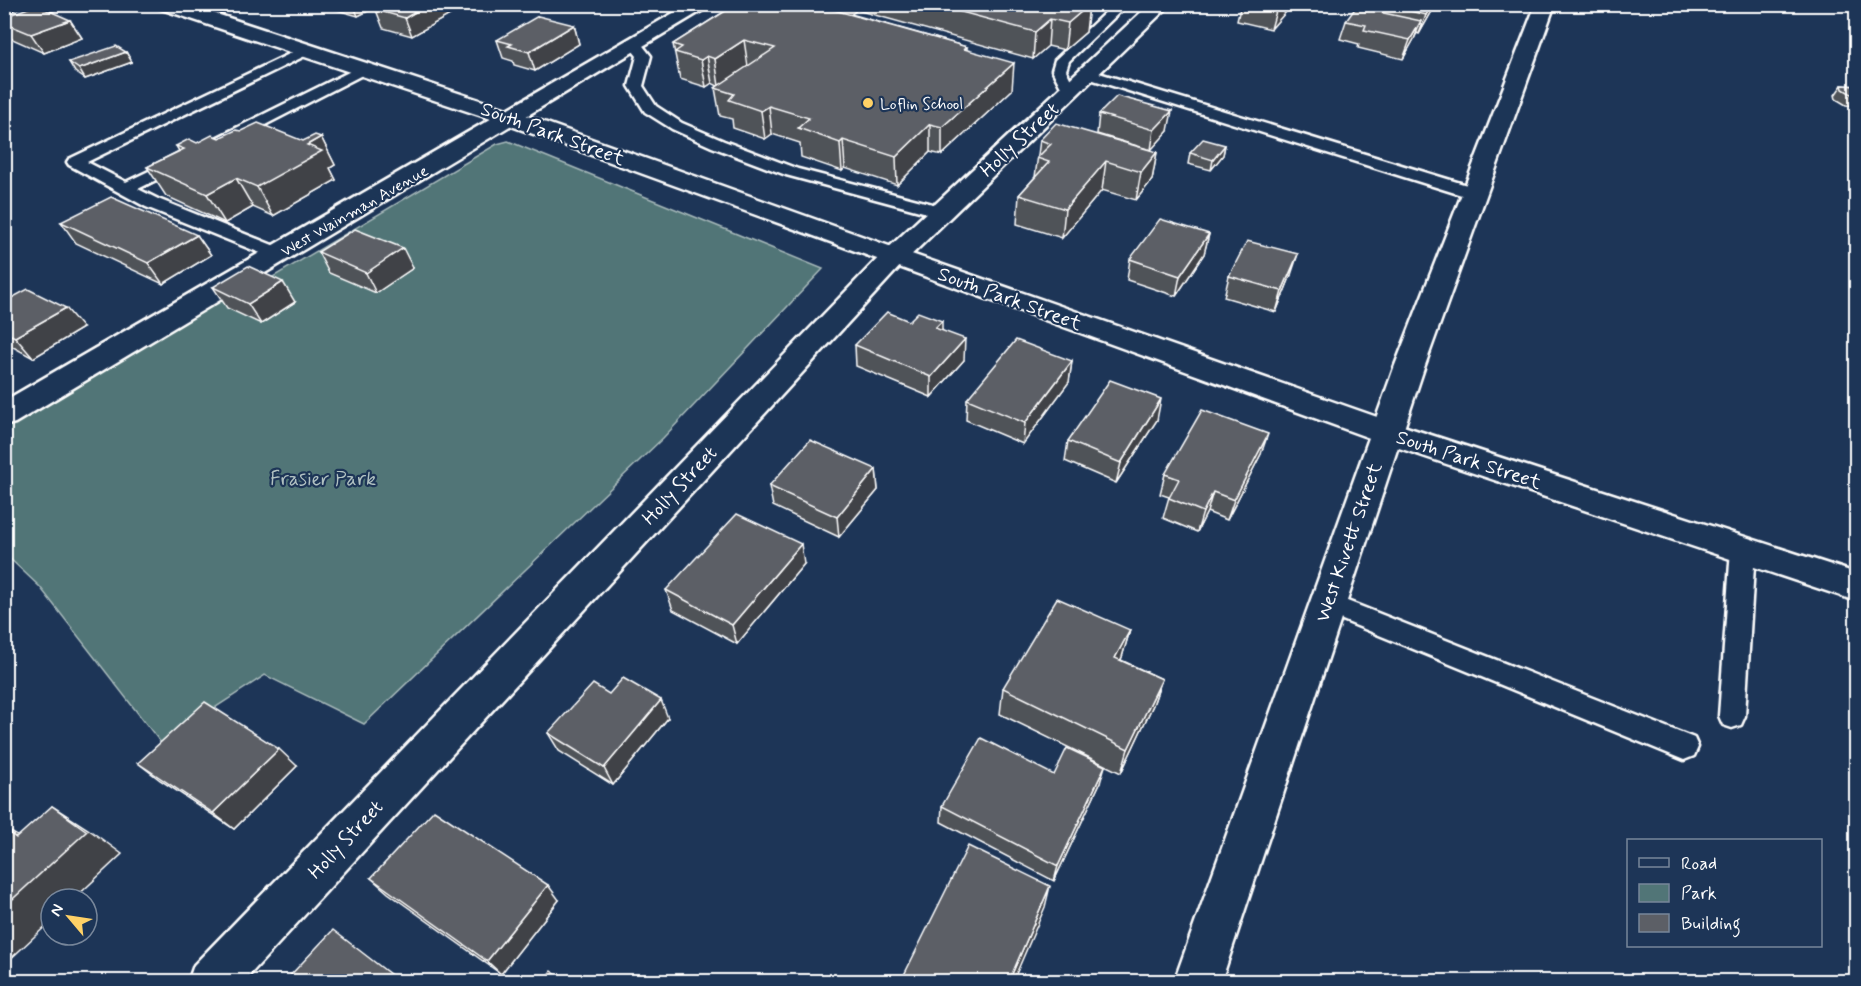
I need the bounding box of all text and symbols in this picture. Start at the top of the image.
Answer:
place label: Loflin School [880,94,963,115]
street label: South Park Street [477,96,628,173]
marker: Loflin School [861,96,875,110]
street label: Holly Street [975,96,1065,184]
street label: West Wainman Avenue [277,160,432,262]
street label: South Park Street [934,261,1085,338]
street label: South Park Street [1392,424,1545,497]
street label: Holly Street [636,441,724,531]
street label: West Kivett Street [1309,459,1389,626]
park label: Frasier Park [270,466,376,493]
street label: Holly Street [302,795,390,885]
legend [1627,839,1822,947]
text: Road [1681,852,1717,876]
text: Park [1681,882,1717,906]
north arrow [39,887,99,947]
text: N [45,901,69,920]
text: Building [1681,912,1741,938]

